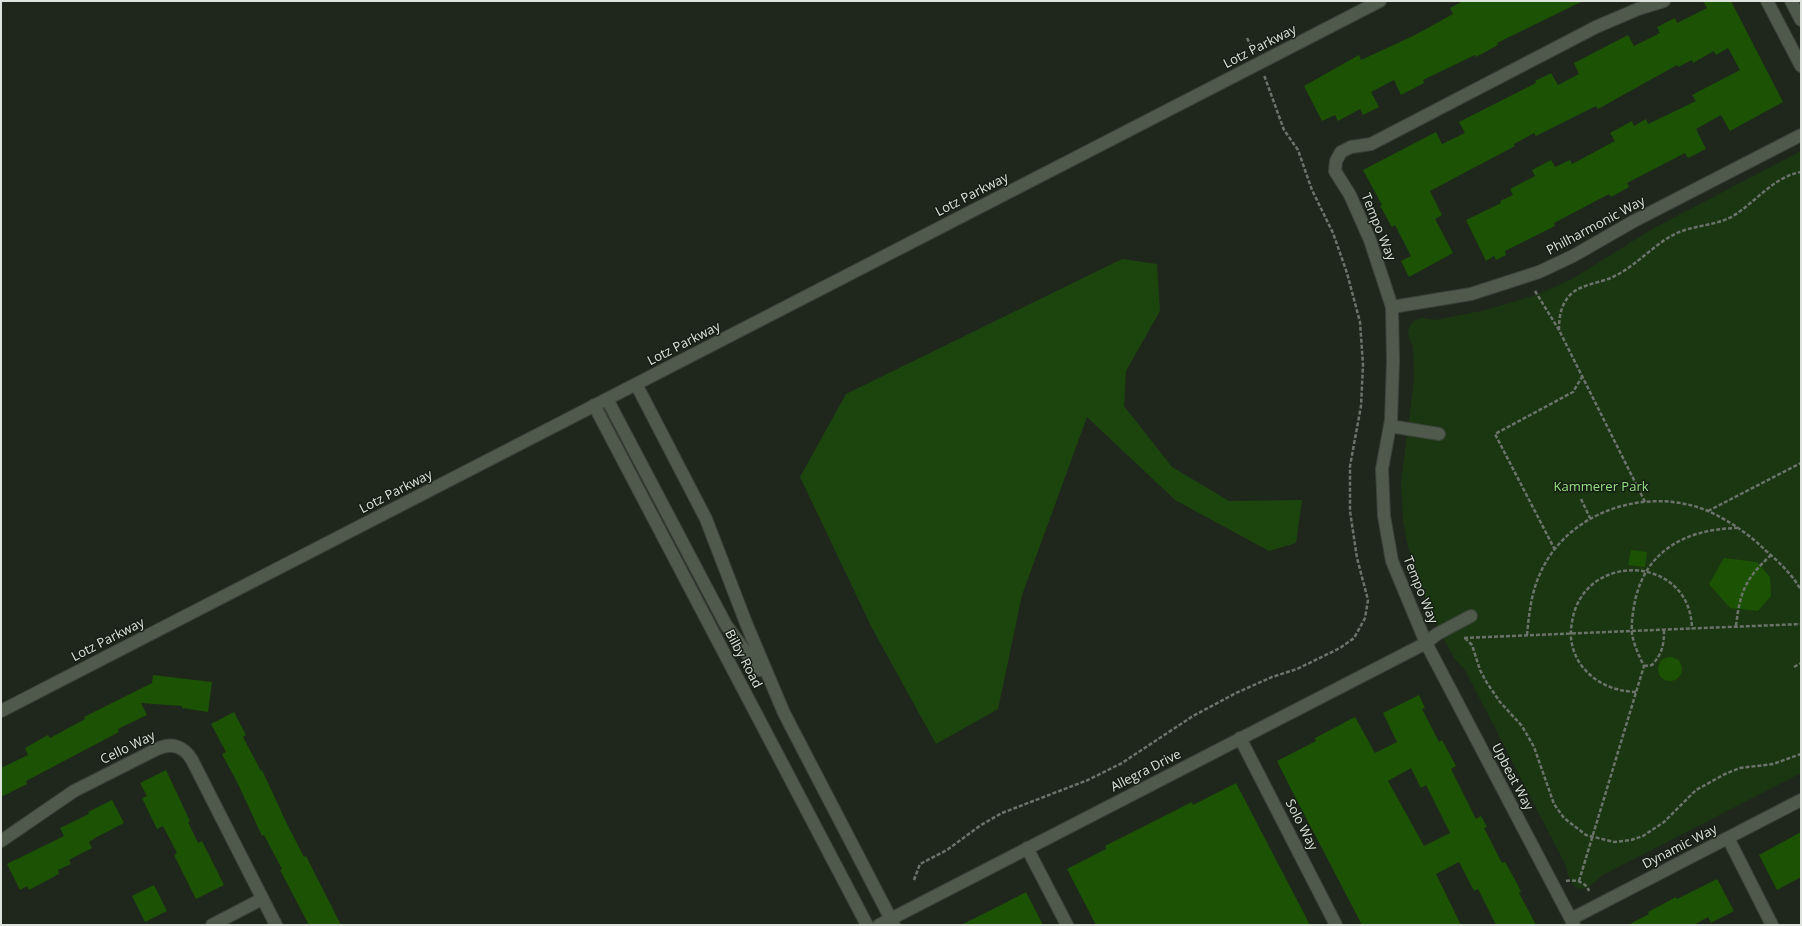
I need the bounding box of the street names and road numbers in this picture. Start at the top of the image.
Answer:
street label: Lotz Parkway [1221,22,1299,72]
street label: Lotz Parkway [933,170,1011,220]
street label: Tempo Way [1357,191,1399,263]
street label: Philharmonic Way [1544,193,1648,259]
street label: Lotz Parkway [645,319,723,369]
street label: Lotz Parkway [357,467,435,517]
street label: Tempo Way [1399,554,1441,626]
street label: Lotz Parkway [69,615,147,665]
street label: Bilby Road [721,627,765,691]
street label: Cello Way [98,728,158,768]
street label: Upbeat Way [1488,741,1536,813]
street label: Allegra Drive [1108,747,1184,795]
street label: Solo Way [1282,797,1320,853]
street label: Dynamic Way [1640,821,1720,873]

